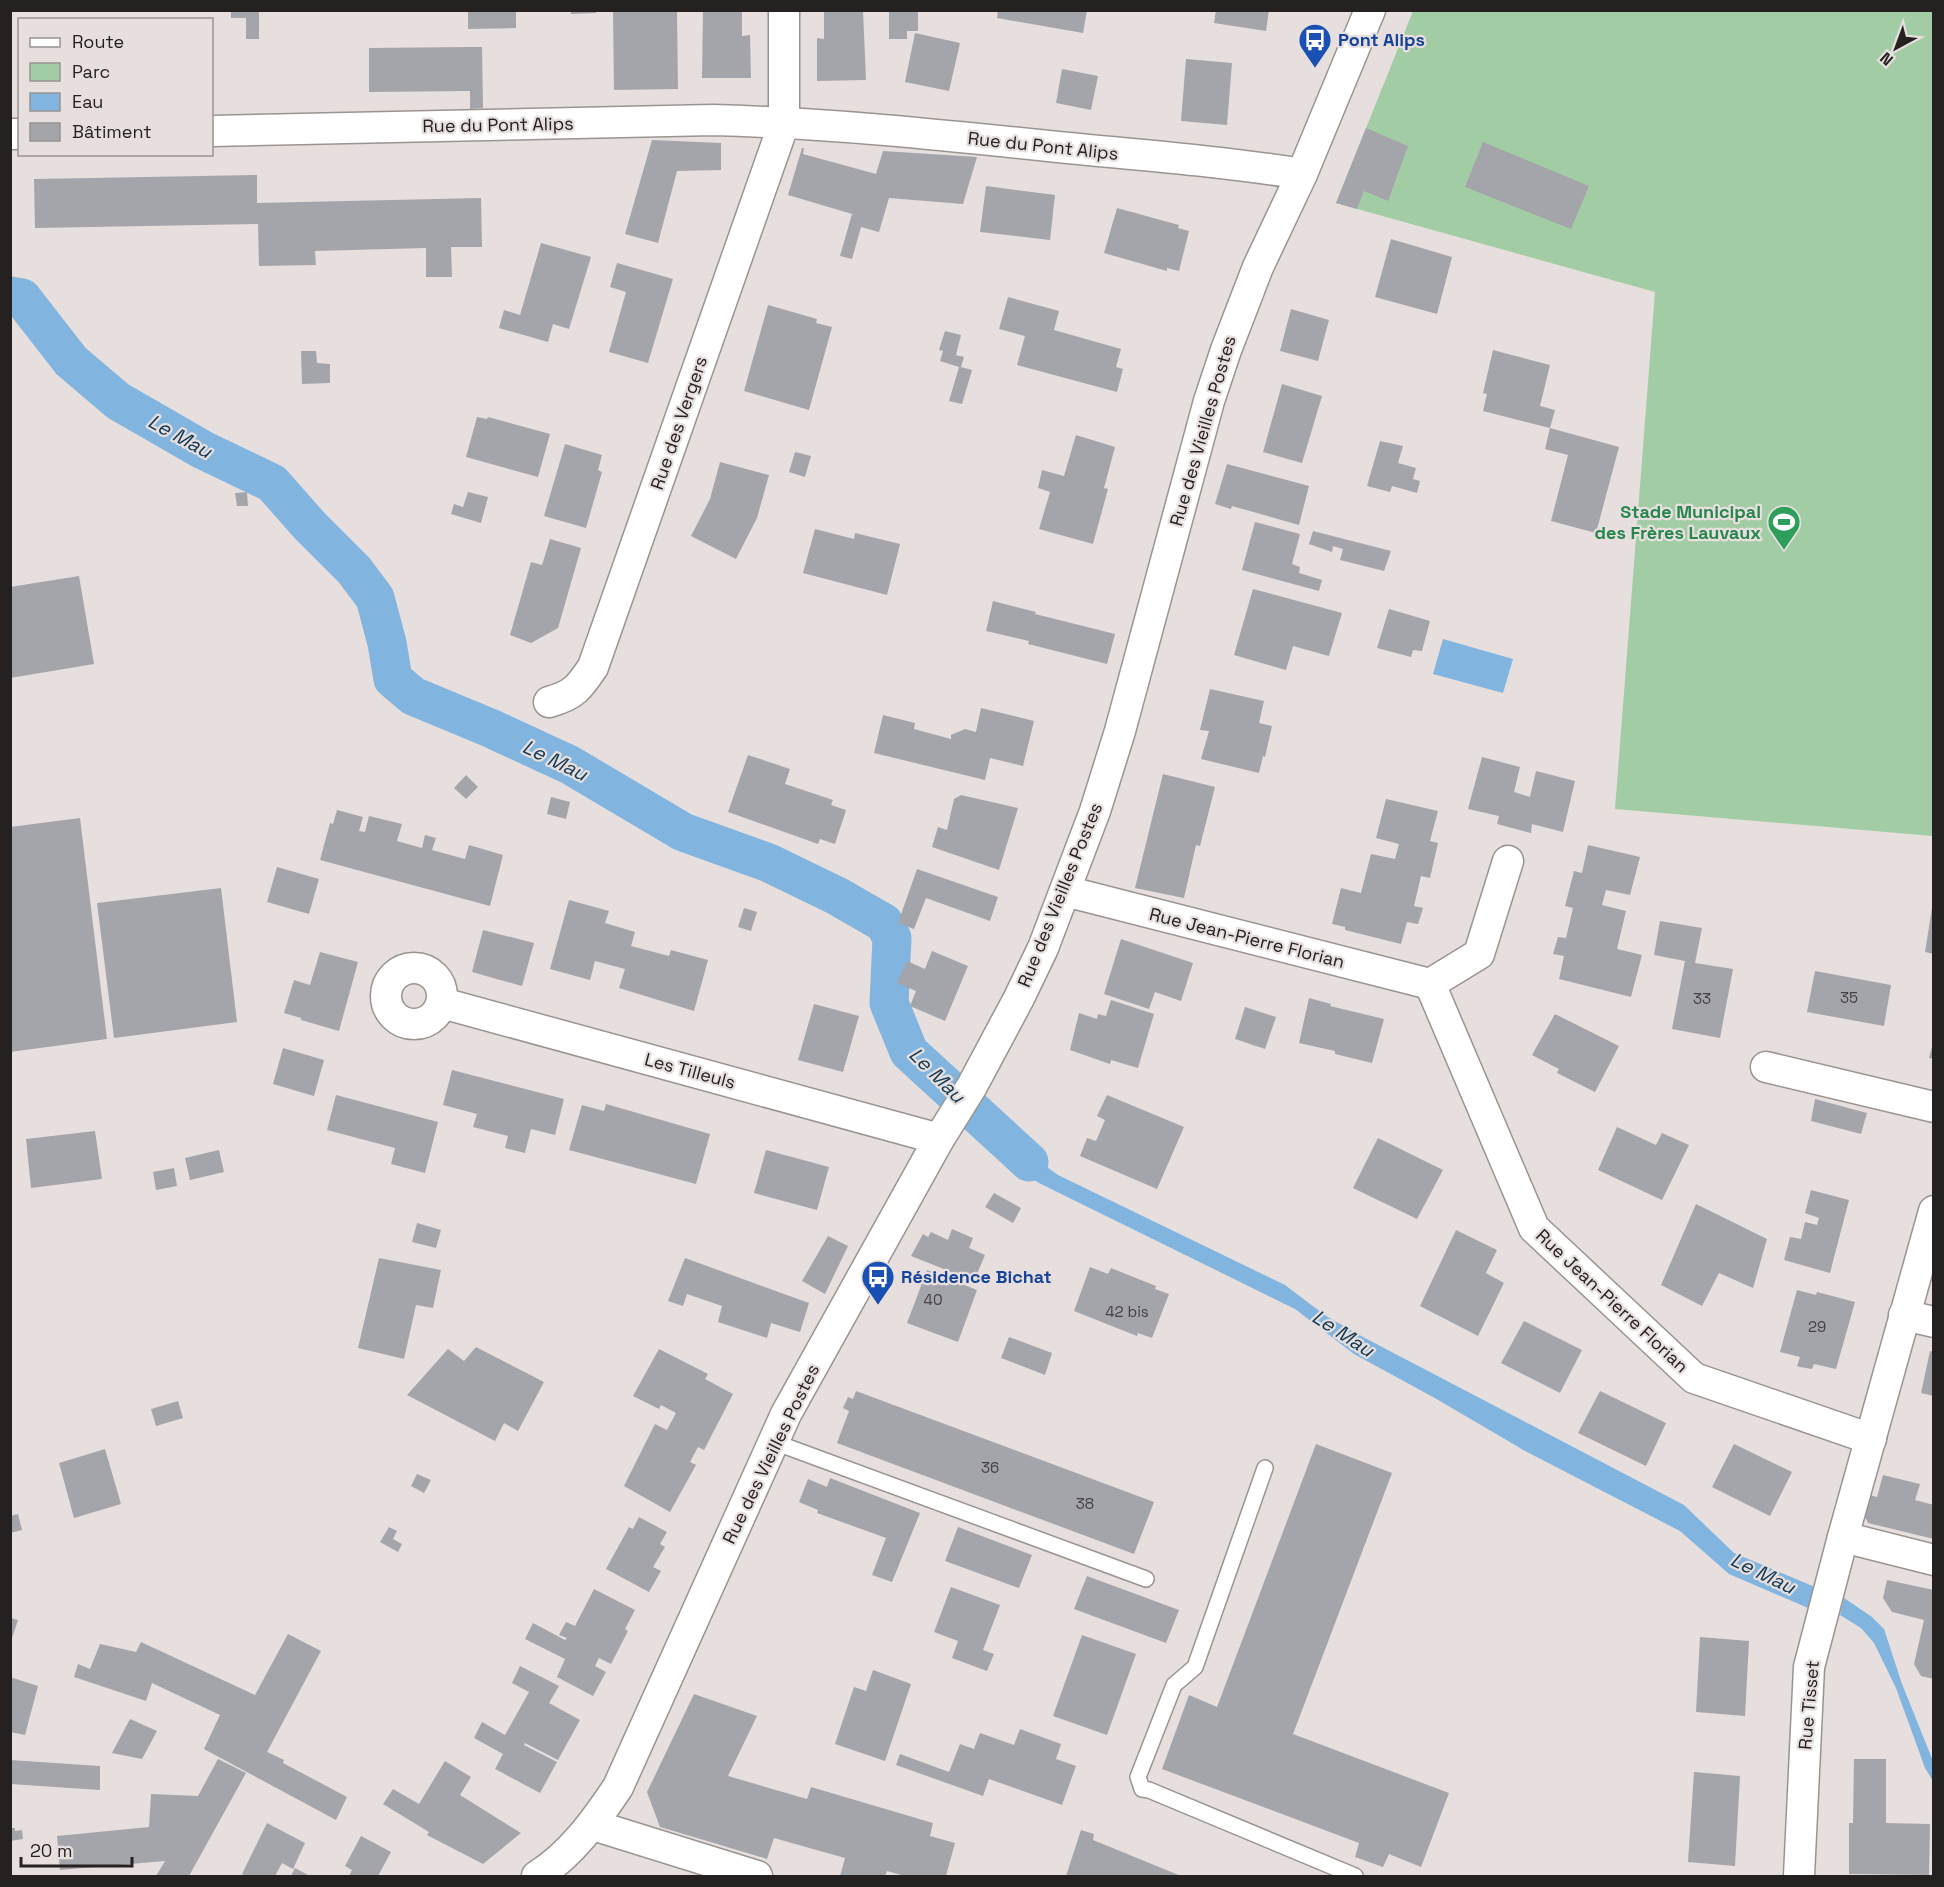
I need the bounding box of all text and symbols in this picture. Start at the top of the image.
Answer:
legend [18,18,213,156]
north arrow [1866,18,1926,78]
bus stop icon: Pont Alips [1297,22,1333,69]
place label: Pont Alips [1338,28,1425,51]
text: Route [72,30,124,53]
text: N [1876,47,1897,70]
text: Parc [72,60,110,83]
text: Eau [72,90,103,113]
street label: Rue du Pont Alips [422,112,574,137]
text: Bâtiment [72,120,152,143]
street label: Rue du Pont Alips [967,126,1119,165]
street label: Rue des Vieilles Postes [1164,333,1241,529]
street label: Rue des Vergers [645,353,712,493]
water label: Le Mau [144,408,218,465]
place label: Stade Municipal des Frères Lauvaux [1595,500,1761,544]
sports icon: Stade Municipal des Frères Lauvaux [1766,504,1802,551]
water label: Le Mau [518,733,593,787]
street label: Rue des Vieilles Postes [1012,799,1107,990]
street label: Rue Jean-Pierre Florian [1147,902,1347,973]
house number: 35 [1840,988,1858,1007]
house number: 33 [1693,989,1711,1008]
water label: Le Mau [904,1042,972,1110]
street label: Les Tilleuls [642,1047,738,1094]
street label: Rue Jean-Pierre Florian [1531,1224,1693,1377]
bus stop icon: Résidence Bichat [860,1259,896,1306]
place label: Résidence Bichat [901,1265,1052,1288]
house number: 40 [924,1290,943,1309]
house number: 42 bis [1105,1302,1149,1321]
water label: Le Mau [1307,1303,1380,1364]
house number: 29 [1808,1317,1826,1336]
street label: Rue des Vieilles Postes [717,1360,824,1547]
house number: 36 [981,1458,999,1477]
house number: 38 [1076,1494,1094,1513]
water label: Le Mau [1726,1546,1801,1600]
street label: Rue Tisset [1793,1659,1824,1751]
scale bar [21,1830,132,1868]
text: 20 m [30,1839,73,1862]

